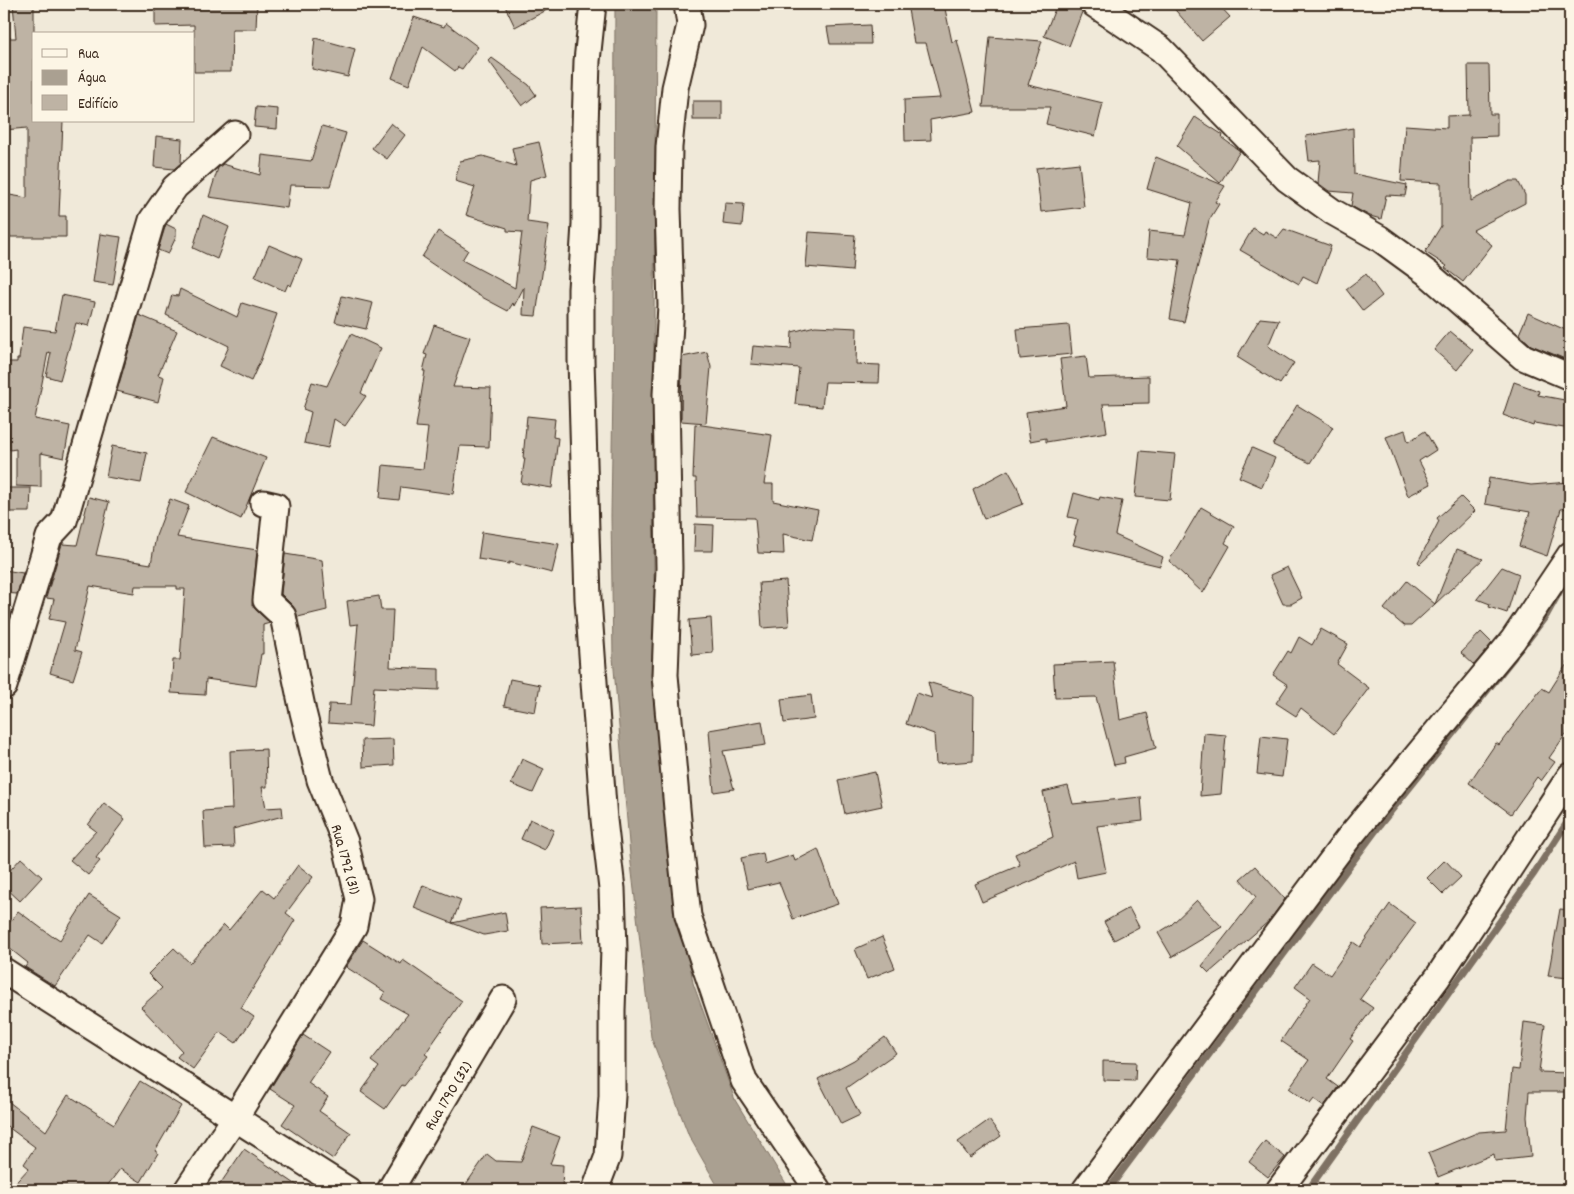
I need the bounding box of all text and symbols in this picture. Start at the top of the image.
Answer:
legend [32,32,195,122]
text: Rua [78,44,100,66]
text: Água [78,68,107,90]
text: Edifício [78,94,118,116]
street label: Rua 1792 (31) [324,822,366,898]
street label: Rua 1790 (32) [419,1057,479,1135]

